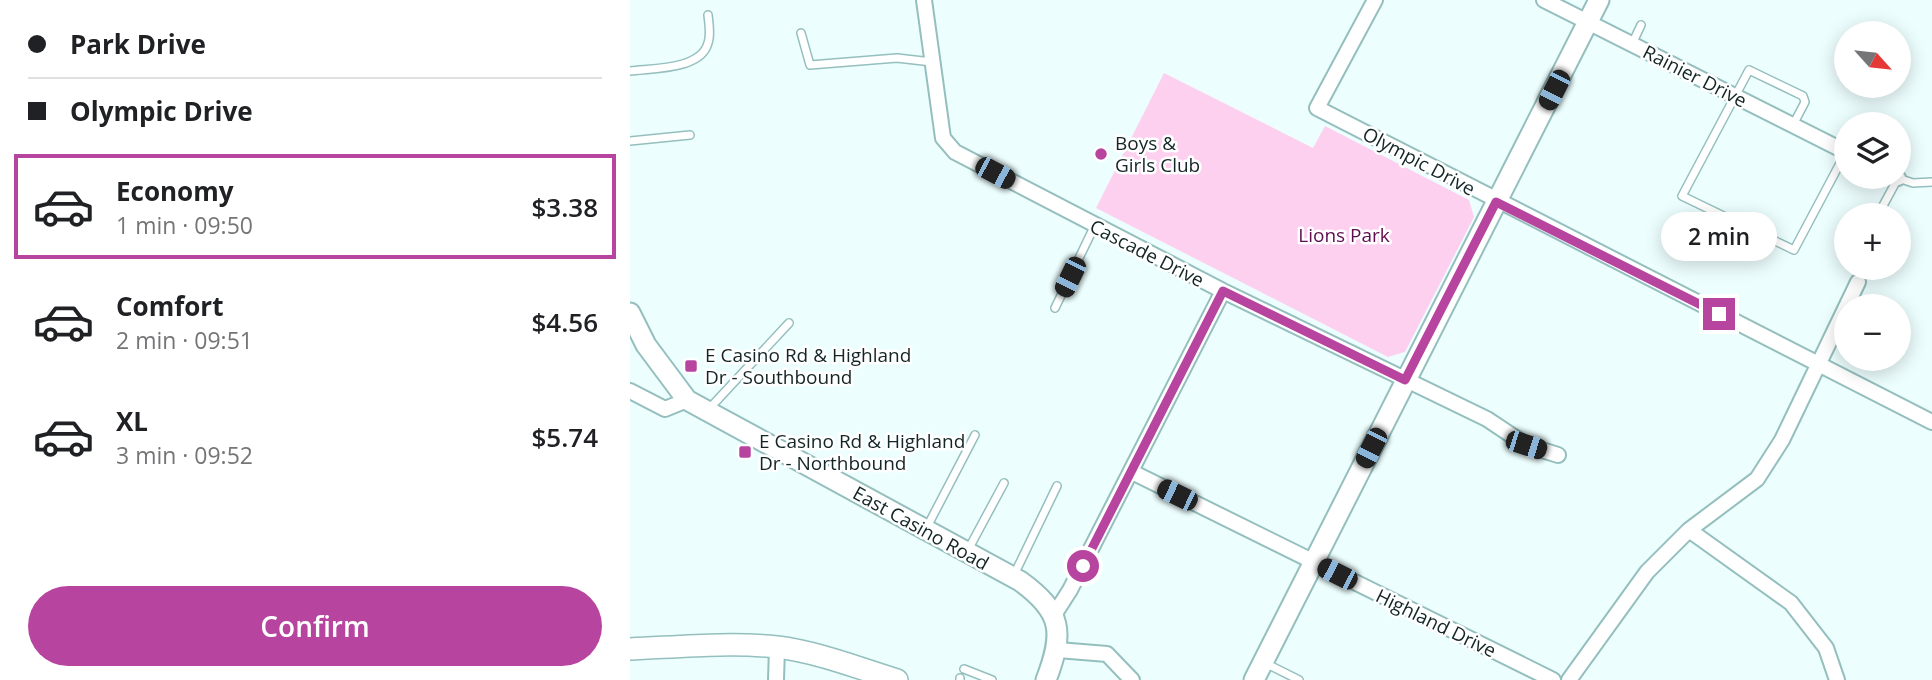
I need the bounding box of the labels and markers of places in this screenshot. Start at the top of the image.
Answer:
place label: Boys & Girls Club [1115,130,1200,178]
marker: Boys & Girls Club [1093,146,1109,162]
place label: E Casino Rd & Highland Dr - Southbound [705,342,911,390]
marker: E Casino Rd & Highland Dr - Southbound [683,358,699,374]
place label: E Casino Rd & Highland Dr - Northbound [759,428,965,476]
marker: E Casino Rd & Highland Dr - Northbound [737,444,753,460]

